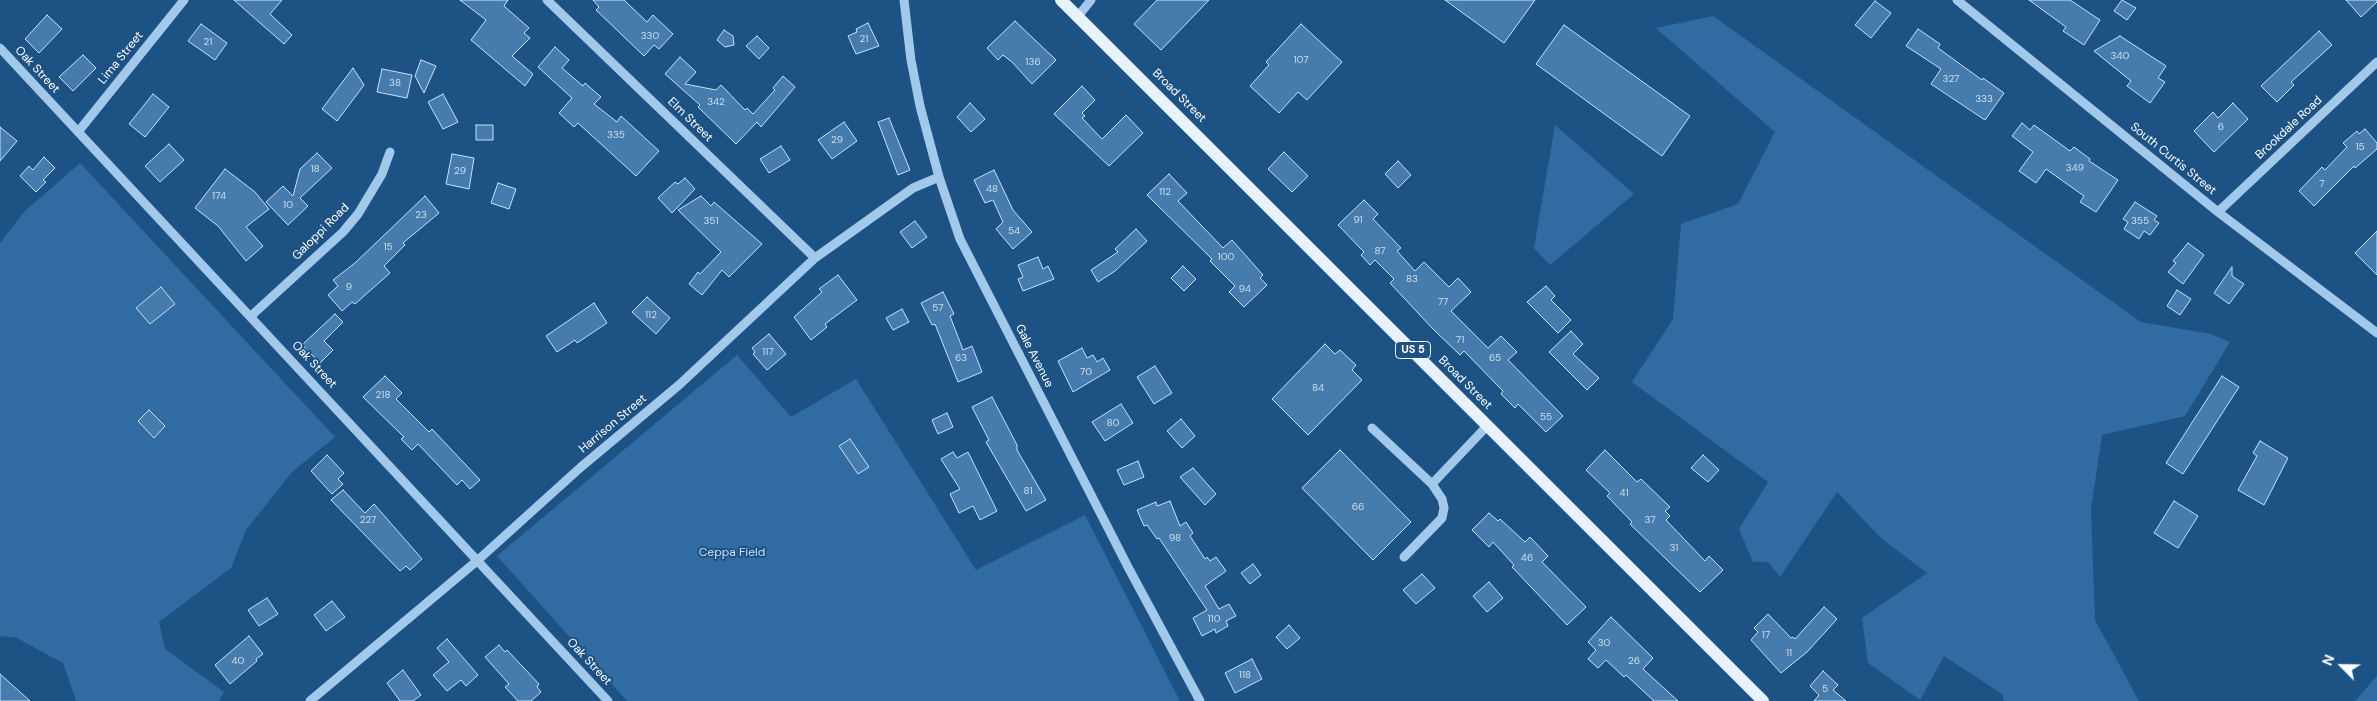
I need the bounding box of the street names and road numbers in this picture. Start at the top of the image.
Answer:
street label: Lima Street [95,29,147,87]
street label: Oak Street [12,43,62,97]
street label: Broad Street [1149,66,1209,126]
street label: Brookdale Road [2253,93,2325,163]
street label: Elm Street [664,95,716,145]
street label: South Curtis Street [2127,120,2219,198]
street label: Galoppi Road [290,201,352,263]
street label: Gale Avenue [1012,322,1056,390]
street label: Oak Street [289,338,339,392]
road number: US 5 [1396,342,1430,358]
street label: Broad Street [1435,353,1495,413]
street label: Harrison Street [576,392,650,456]
street label: Oak Street [564,635,614,689]

